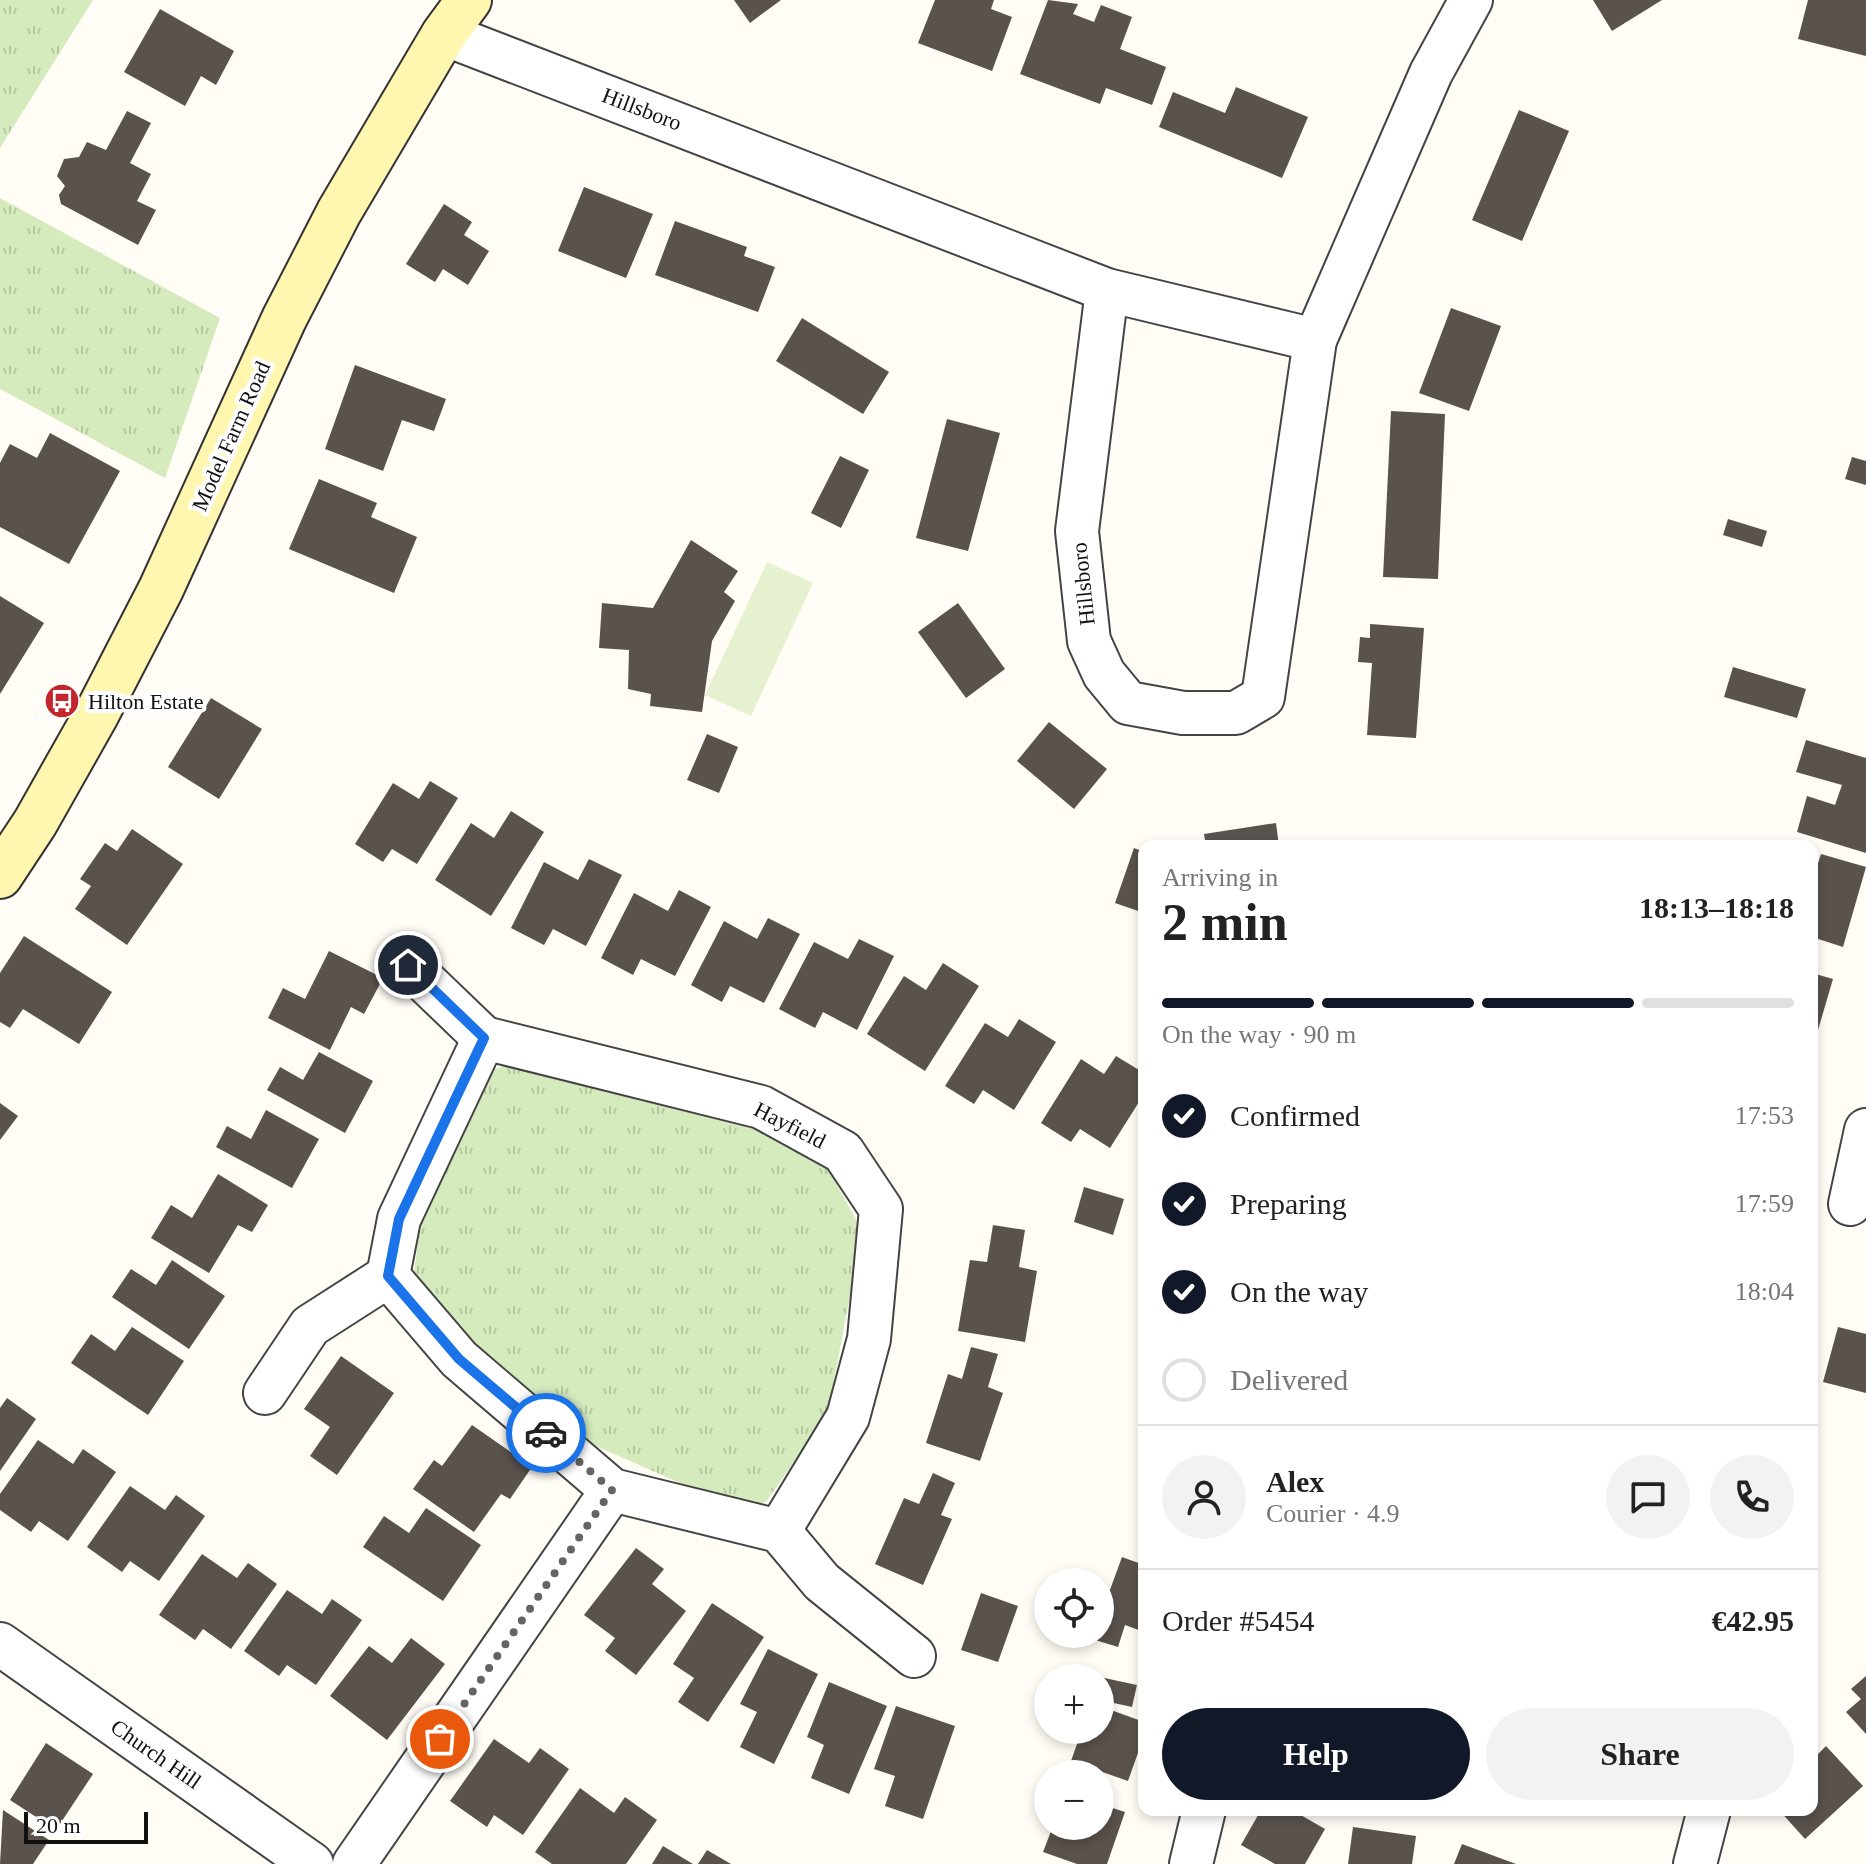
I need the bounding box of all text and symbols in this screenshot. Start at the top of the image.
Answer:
street label: Hillsboro [599,82,685,136]
street label: Model Farm Road [187,357,275,515]
street label: Hillsboro [1066,541,1100,627]
bus stop icon: Hilton Estate [43,682,81,720]
place label: Hilton Estate [88,689,203,714]
text: Arriving in [1162,863,1278,892]
text: 18:13–18:18 [1639,891,1794,924]
text: 2 min [1162,894,1288,951]
pin [374,931,442,999]
icon: home [386,943,430,987]
text: On the way · 90 m [1162,1020,1356,1049]
icon: check [1162,1094,1206,1138]
street label: Hayfield [750,1096,830,1154]
text: Confirmed [1230,1099,1360,1132]
text: 17:53 [1735,1101,1794,1130]
icon: check [1162,1182,1206,1226]
text: Preparing [1230,1187,1347,1220]
text: 17:59 [1735,1189,1794,1218]
icon: check [1162,1270,1206,1314]
text: On the way [1230,1275,1368,1308]
text: 18:04 [1735,1277,1794,1306]
text: Delivered [1230,1363,1348,1396]
courier [506,1393,586,1473]
icon: car [524,1411,568,1455]
button: person [1162,1455,1246,1539]
button: chat [1606,1455,1690,1539]
button: phone [1710,1455,1794,1539]
text: Alex [1266,1465,1324,1498]
text: Courier · 4.9 [1266,1499,1400,1528]
map controls [1034,1568,1114,1840]
button: locate [1034,1568,1114,1648]
text: Order #5454 [1162,1604,1314,1637]
text: €42.95 [1712,1604,1794,1637]
button: + [1034,1664,1114,1744]
pin [406,1705,474,1773]
button: Help [1162,1708,1470,1800]
button: Share [1486,1708,1794,1800]
street label: Church Hill [106,1714,206,1794]
icon: bag [418,1717,462,1761]
button: − [1034,1760,1114,1840]
scale bar [24,1808,148,1844]
text: 20 m [36,1813,81,1838]

